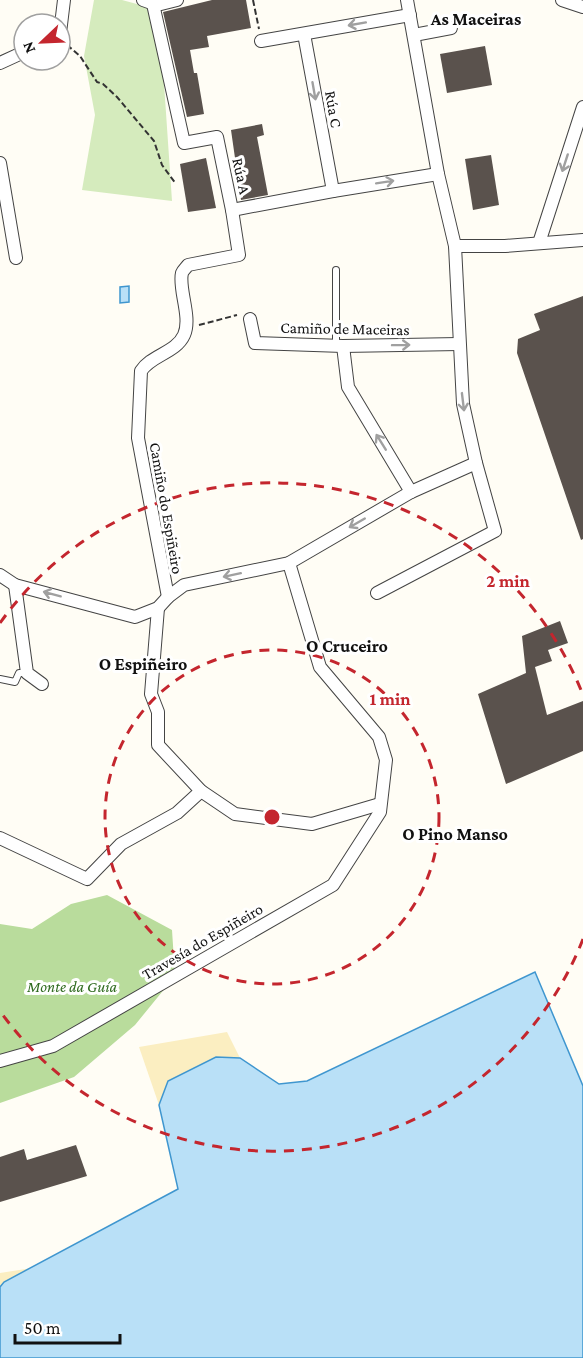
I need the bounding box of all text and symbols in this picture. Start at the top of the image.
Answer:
district label: As Maceiras [430,9,521,29]
north arrow [12,12,72,72]
one-way arrow [348,19,367,30]
text: N [19,39,39,56]
one-way arrow [309,81,320,101]
street label: Rúa C [322,89,345,129]
one-way arrow [558,153,569,172]
street label: Rúa A [229,156,254,197]
one-way arrow [375,177,395,188]
street label: Camiño de Maceiras [280,319,410,338]
one-way arrow [390,339,410,351]
one-way arrow [458,392,469,412]
one-way arrow [374,434,386,451]
street label: Camiño do Espiñeiro [146,441,186,575]
one-way arrow [349,517,366,529]
one-way arrow [223,570,242,581]
text: 2 min [486,571,530,591]
one-way arrow [43,588,62,600]
district label: O Cruceiro [306,636,388,656]
district label: O Espiñeiro [99,654,187,674]
text: 1 min [370,689,411,709]
centre of rings [262,807,282,827]
district label: O Pino Manso [402,824,508,844]
street label: Travesía do Espiñeiro [139,900,266,984]
park label: Monte da Guía [26,978,117,995]
scale bar [15,1307,120,1345]
text: 50 m [24,1318,61,1338]

